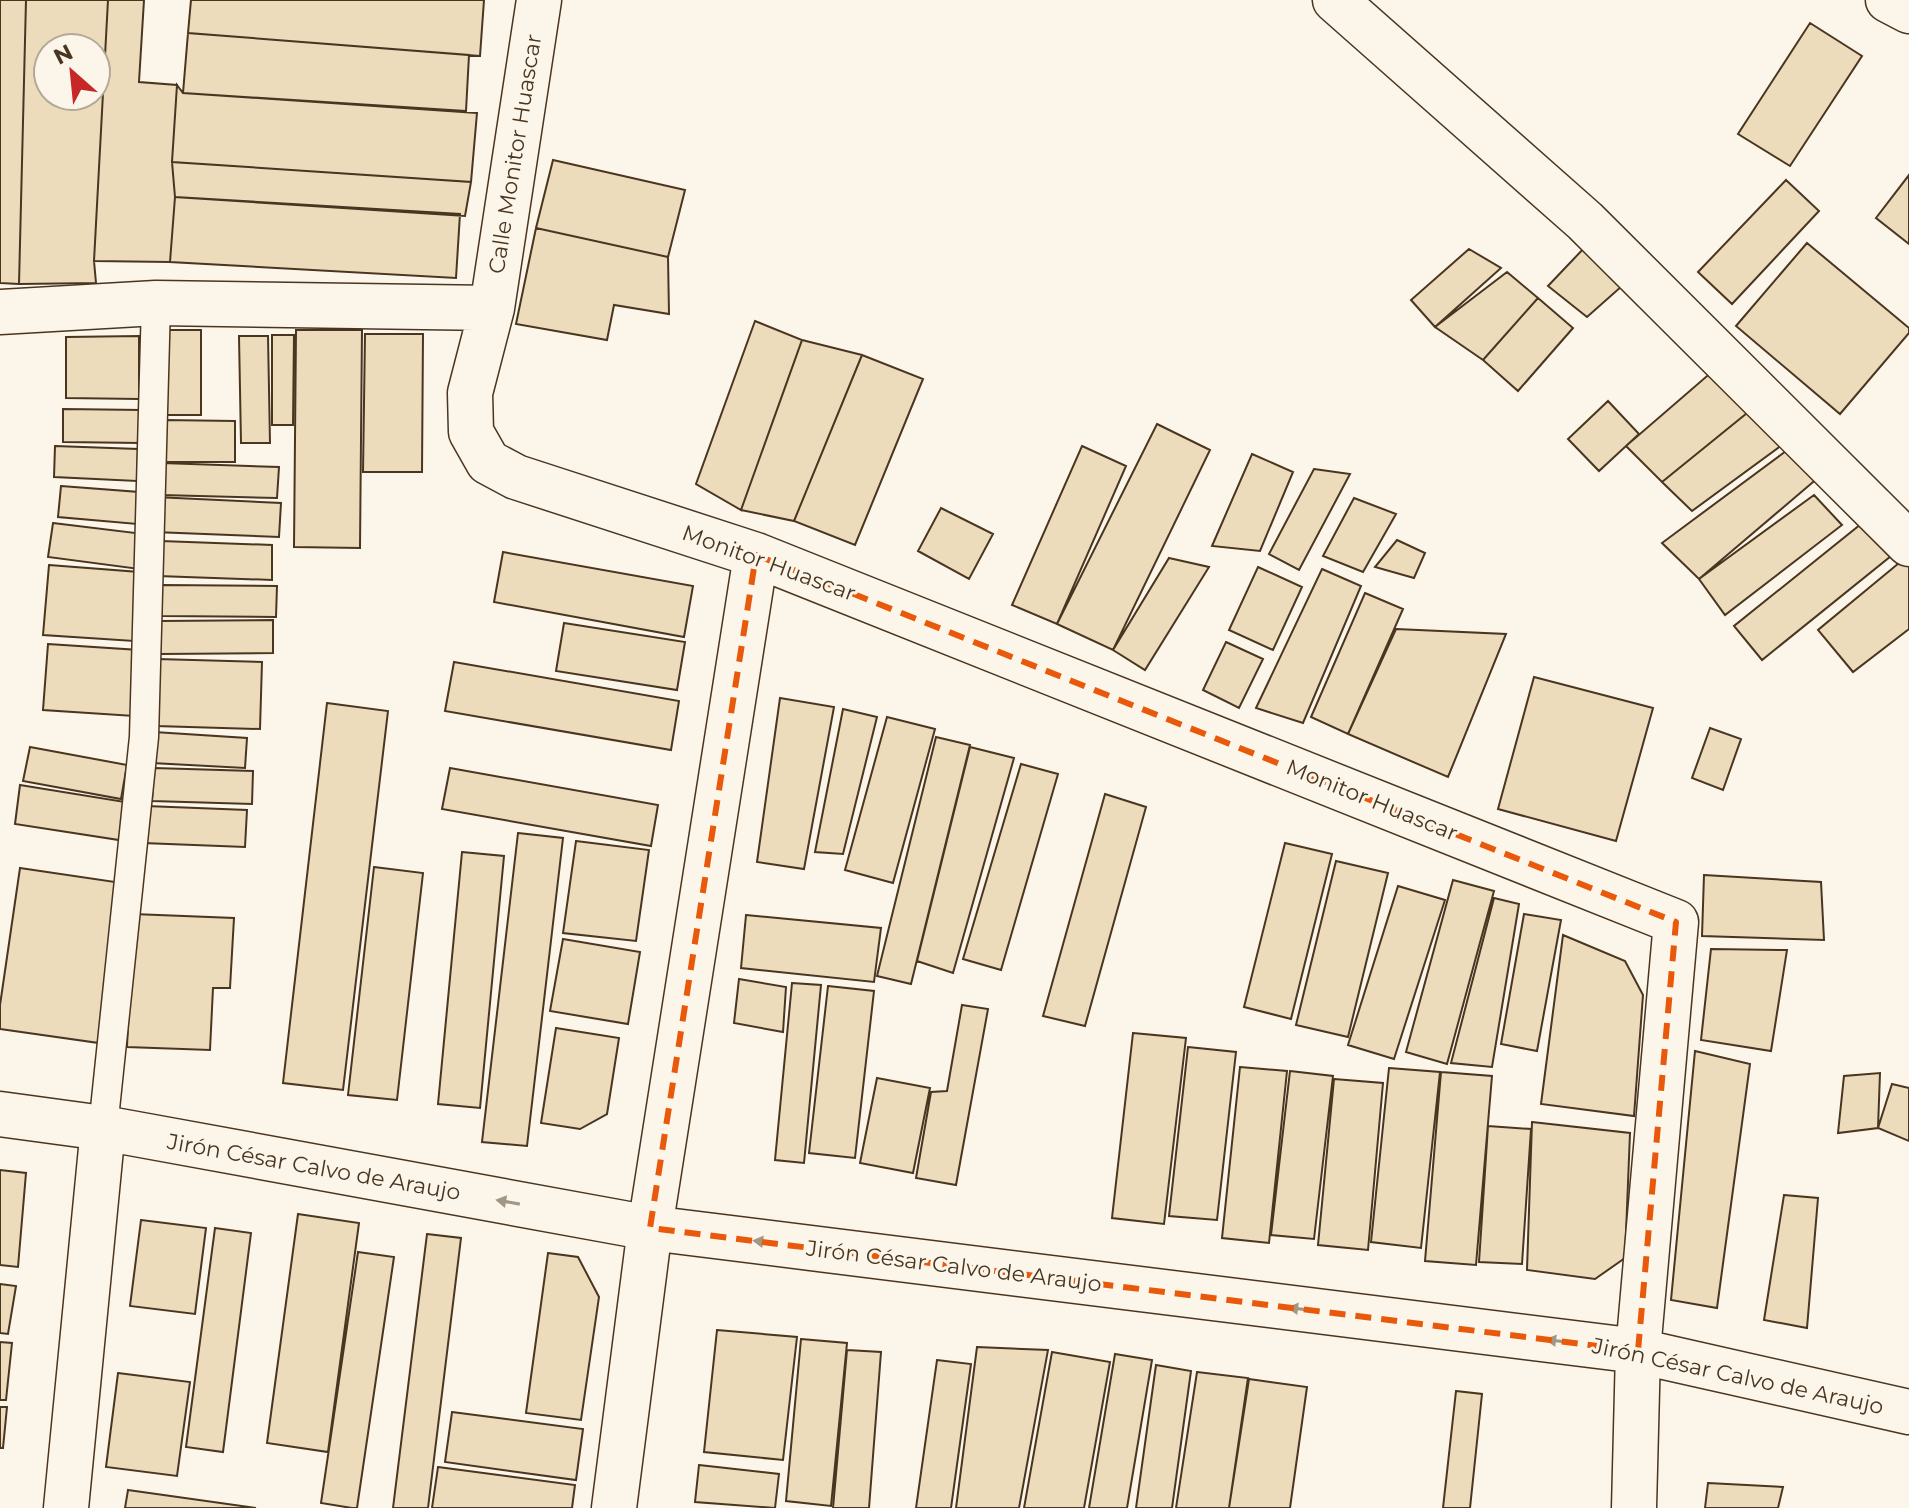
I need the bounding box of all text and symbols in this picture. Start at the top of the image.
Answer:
north arrow [32,32,112,112]
street label: Calle Monitor Huascar [483,32,547,276]
text: N [49,39,77,71]
street label: Monitor Huascar [678,519,860,607]
street label: Monitor Huascar [1282,753,1462,847]
street label: Jirón César Calvo de Araujo [164,1128,463,1206]
one-way arrow [495,1196,520,1208]
street label: Jirón César Calvo de Araujo [804,1234,1103,1298]
one-way arrow [752,1236,777,1249]
one-way arrow [1288,1302,1313,1315]
street label: Jirón César Calvo de Araujo [1589,1332,1886,1420]
one-way arrow [1546,1334,1571,1347]

